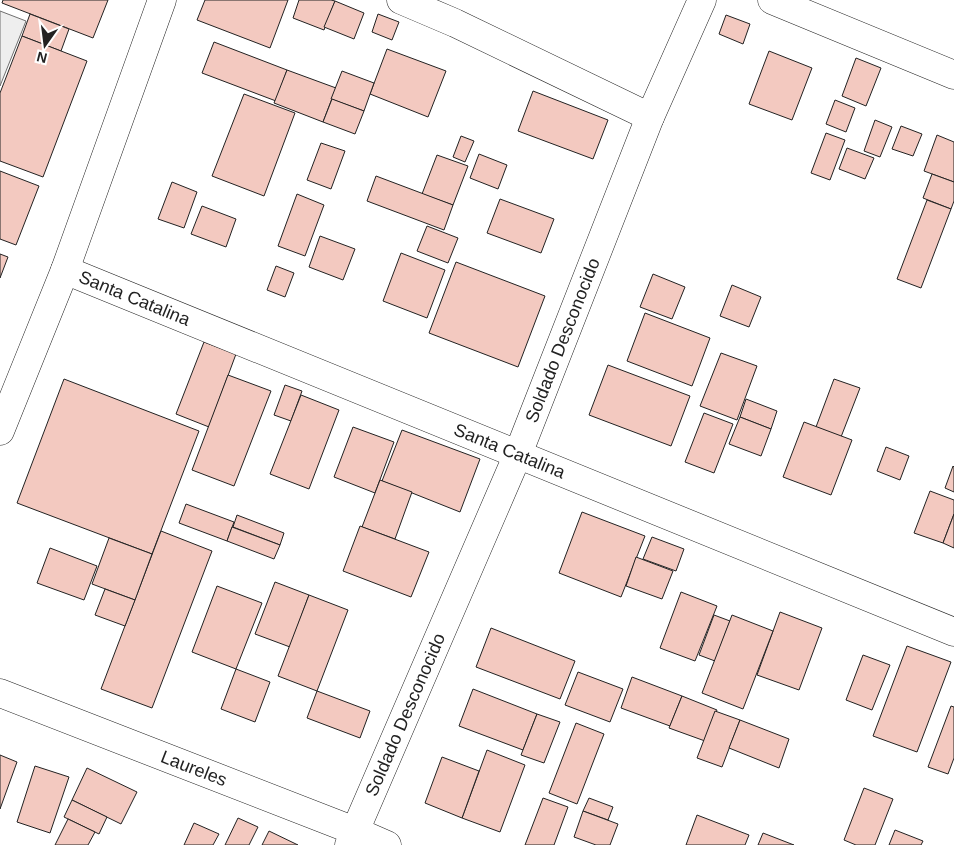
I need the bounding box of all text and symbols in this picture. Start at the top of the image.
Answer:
north arrow [20,20,70,70]
text: N [35,49,49,67]
street label: Soldado Desconocido [521,255,604,426]
street label: Santa Catalina [76,267,194,330]
street label: Santa Catalina [451,419,569,483]
street label: Soldado Desconocido [361,630,449,799]
street label: Laureles [158,747,230,790]

